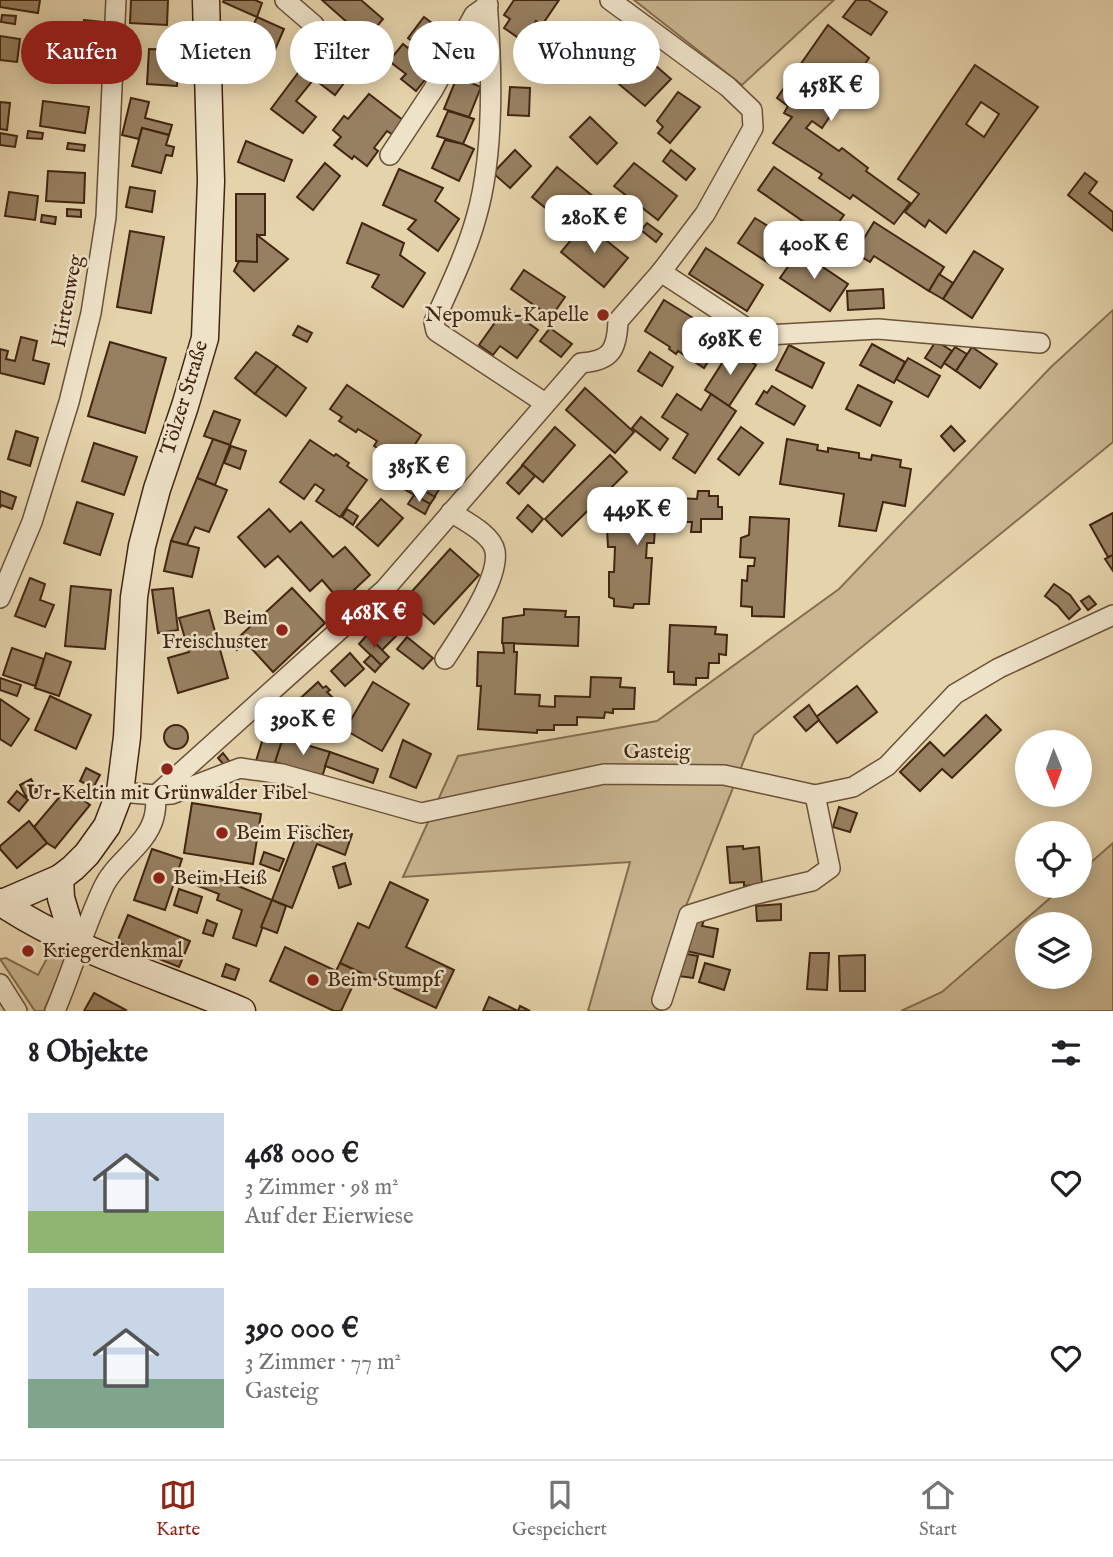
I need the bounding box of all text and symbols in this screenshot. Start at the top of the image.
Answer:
chip: Kaufen [21,21,142,84]
chip: Mieten [156,21,276,84]
chip: Filter [290,21,394,84]
chip: Neu [408,21,499,84]
chip: Wohnung [513,21,660,84]
pin: 458K € [774,64,888,123]
text: 458K € [799,71,863,100]
pin: 280K € [537,196,651,255]
text: 280K € [561,203,627,232]
pin: 400K € [757,222,871,281]
text: 400K € [780,229,849,258]
street label: Hirtenweg [46,252,90,350]
place label: Nepomuk-Kapelle [425,302,589,329]
marker: Nepomuk-Kapelle [595,307,611,323]
pin: 698K € [673,318,787,377]
text: 698K € [698,325,762,354]
street label: Tölzer Straße [155,337,215,459]
pin: 385K € [362,444,476,504]
text: 385K € [388,452,450,481]
pin: 449K € [580,488,694,547]
text: 449K € [603,495,671,524]
pin: 468K € [317,590,431,650]
text: 468K € [341,598,407,627]
place label: Beim Freischuster [162,605,268,656]
marker: Beim Freischuster [274,622,290,638]
pin: 390K € [246,698,360,757]
text: 390K € [270,705,336,734]
north arrow [1015,730,1092,807]
map controls [1015,730,1092,989]
street label: Gasteig [623,739,691,766]
marker: Ur-Keltin mit Grünwalder Fibel [159,761,175,777]
place label: Ur-Keltin mit Grünwalder Fibel [27,780,308,807]
place label: Beim Fischer [236,820,350,847]
button: locate [1015,821,1092,898]
marker: Beim Fischer [214,825,230,841]
place label: Beim Heiß [173,865,267,892]
marker: Beim Heiß [151,870,167,886]
button: layers [1015,912,1092,989]
place label: Kriegerdenkmal [42,938,183,965]
marker: Kriegerdenkmal [20,943,36,959]
place label: Beim Stumpf [327,967,444,994]
marker: Beim Stumpf [305,972,321,988]
text: 8 Objekte [28,1034,148,1072]
icon: filters [1047,1034,1085,1072]
text: 468 000 € [245,1135,359,1173]
icon: home [84,1141,168,1225]
icon: heart [1047,1164,1085,1202]
text: 3 Zimmer · 98 m² [245,1173,399,1202]
text: Auf der Eierwiese [245,1202,413,1231]
text: 390 000 € [245,1310,359,1348]
icon: home [84,1316,168,1400]
icon: heart [1047,1339,1085,1377]
text: 3 Zimmer · 77 m² [245,1348,401,1377]
text: Gasteig [245,1377,318,1406]
tab: Karte [156,1476,200,1542]
tab: Gespeichert [512,1476,607,1542]
tab: Start [919,1476,957,1542]

